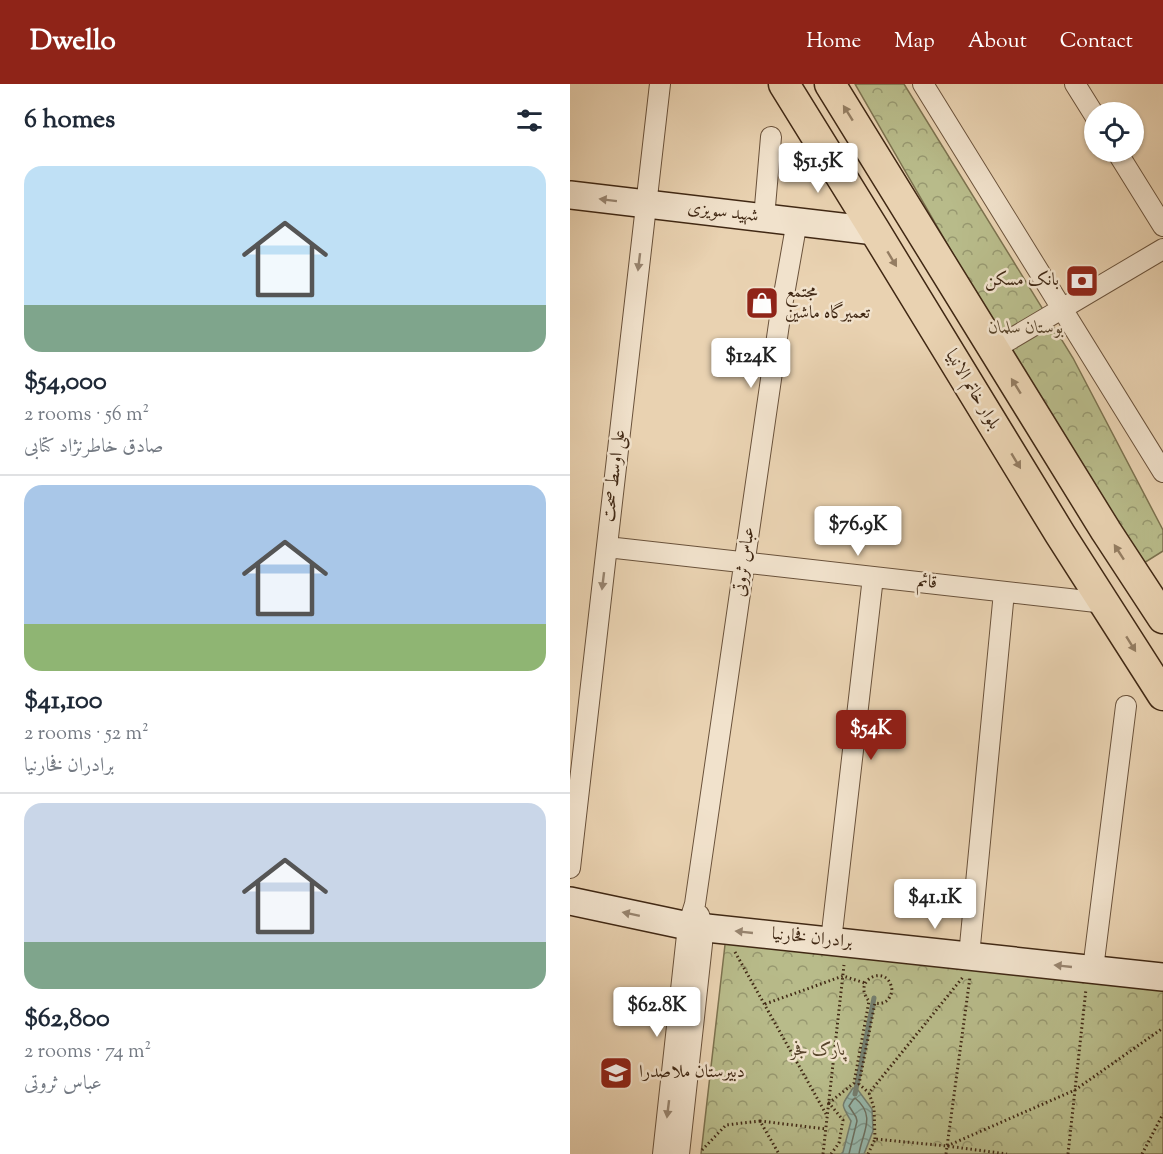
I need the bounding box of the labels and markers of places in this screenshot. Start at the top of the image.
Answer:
pin: $51.5K [769,143,867,194]
bank icon: بانک مسکن [1064,263,1100,299]
place label: بانک مسکن [985,268,1059,294]
place label: مجتمع تعمیرگاه ماشین [785,280,871,327]
shop icon: مجتمع تعمیرگاه ماشین [744,285,780,321]
pin: $124K [709,338,793,389]
pin: $76.9K [809,506,907,557]
pin: $54K [835,710,907,761]
pin: $41.1K [886,879,984,930]
pin: $62.8K [608,987,706,1038]
school or university icon: دبیرستان ملاصدرا [598,1055,634,1091]
place label: دبیرستان ملاصدرا [639,1060,745,1086]

